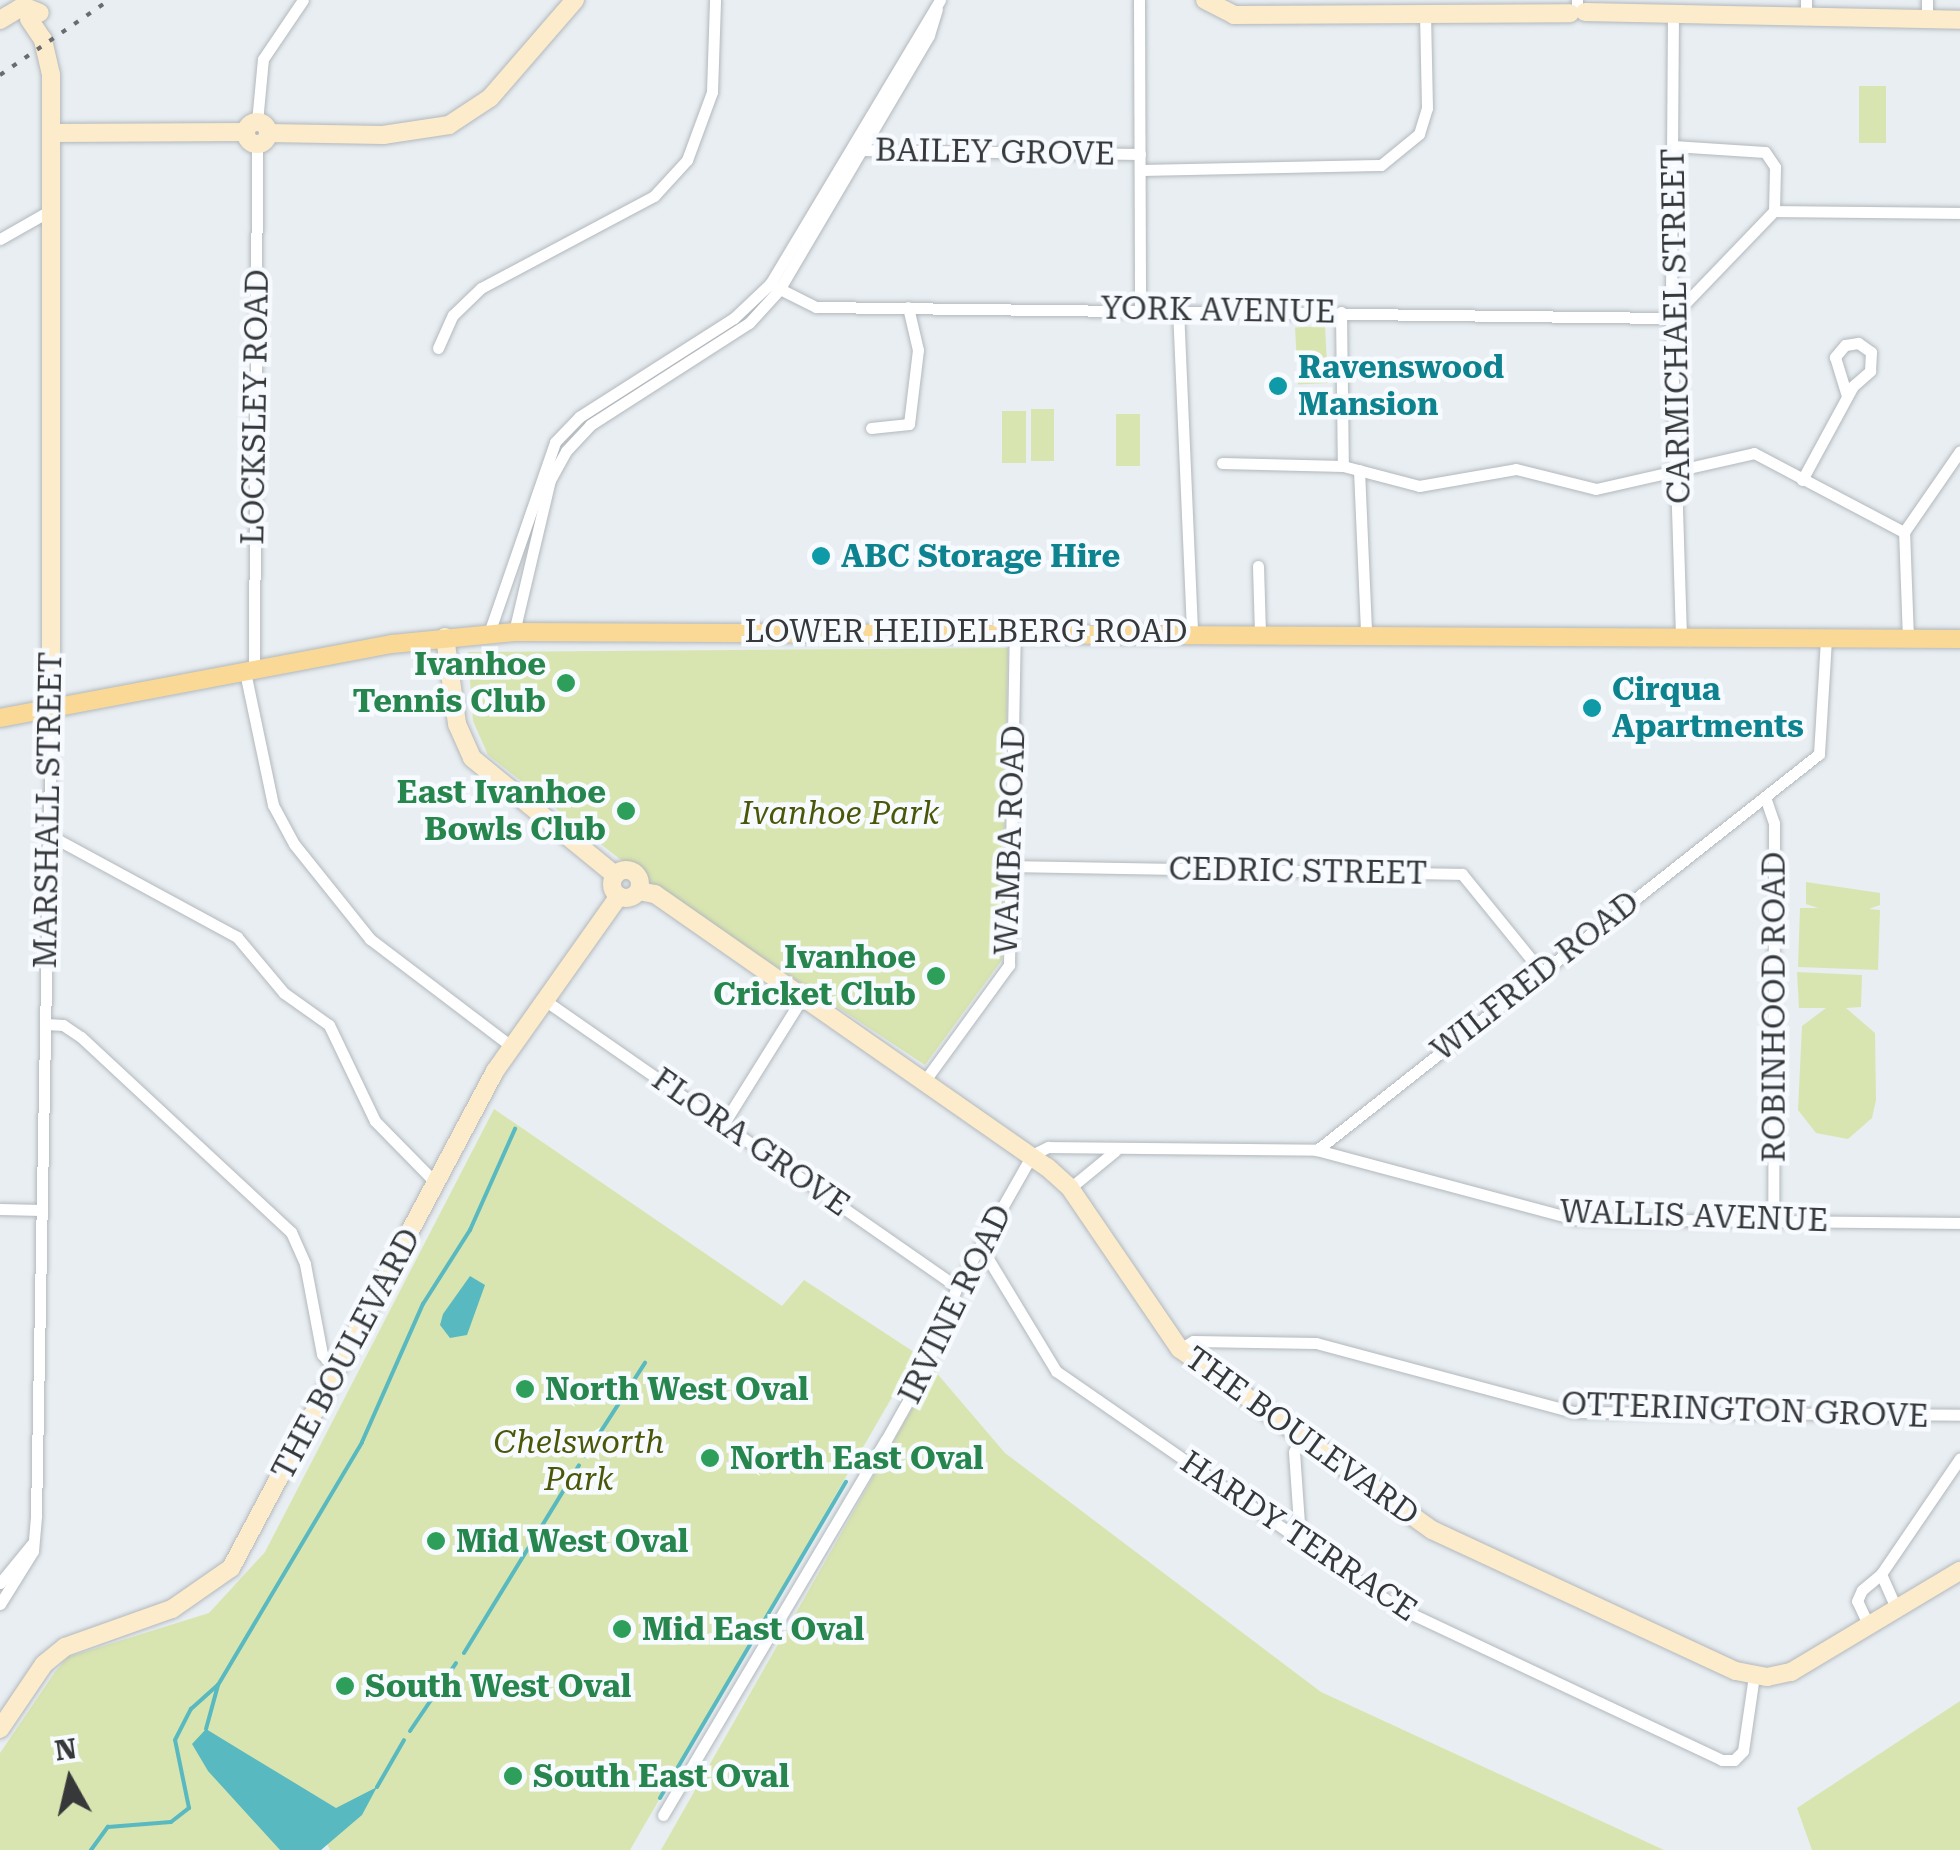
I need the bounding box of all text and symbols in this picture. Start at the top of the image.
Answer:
street label: BAILEY GROVE [875,131,1115,173]
street label: CARMICHAEL STREET [1654,148,1698,504]
street label: LOCKSLEY ROAD [233,269,277,545]
street label: YORK AVENUE [1100,289,1336,331]
place label: Ravenswood Mansion [1298,349,1504,424]
marker: Ravenswood Mansion [1267,375,1289,397]
place label: ABC Storage Hire [841,537,1120,575]
marker: ABC Storage Hire [810,545,832,567]
street label: LOWER HEIDELBERG ROAD [744,612,1188,650]
place label: Ivanhoe Tennis Club [352,646,546,721]
street label: MARSHALL STREET [26,651,70,969]
place label: Cirqua Apartments [1612,671,1804,746]
marker: Ivanhoe Tennis Club [555,672,577,694]
marker: Cirqua Apartments [1581,697,1603,719]
street label: WAMBA ROAD [987,724,1033,956]
place label: East Ivanhoe Bowls Club [397,774,606,849]
park label: Ivanhoe Park [741,794,939,832]
marker: East Ivanhoe Bowls Club [615,800,637,822]
street label: CEDRIC STREET [1168,850,1428,892]
street label: ROBINHOOD ROAD [1755,852,1793,1162]
street label: WILFRED ROAD [1424,883,1646,1069]
place label: Ivanhoe Cricket Club [713,939,916,1014]
marker: Ivanhoe Cricket Club [925,965,947,987]
street label: FLORA GROVE [645,1060,857,1224]
street label: WALLIS AVENUE [1559,1192,1829,1240]
street label: IRVINE ROAD [890,1198,1020,1410]
street label: THE BOULEVARD [264,1222,428,1486]
street label: THE BOULEVARD [1178,1338,1426,1534]
place label: North West Oval [545,1370,809,1408]
marker: North West Oval [514,1378,536,1400]
street label: OTTERINGTON GROVE [1561,1384,1929,1436]
park label: Chelsworth Park [493,1424,665,1499]
place label: North East Oval [730,1439,983,1477]
street label: HARDY TERRACE [1174,1443,1424,1629]
marker: North East Oval [699,1447,721,1469]
place label: Mid West Oval [456,1522,688,1560]
marker: Mid West Oval [425,1530,447,1552]
place label: Mid East Oval [642,1610,864,1648]
marker: Mid East Oval [611,1618,633,1640]
place label: South West Oval [365,1667,631,1705]
marker: South West Oval [334,1675,356,1697]
north arrow [20,1730,120,1830]
text: N [53,1732,79,1768]
place label: South East Oval [533,1757,789,1795]
marker: South East Oval [502,1765,524,1787]

